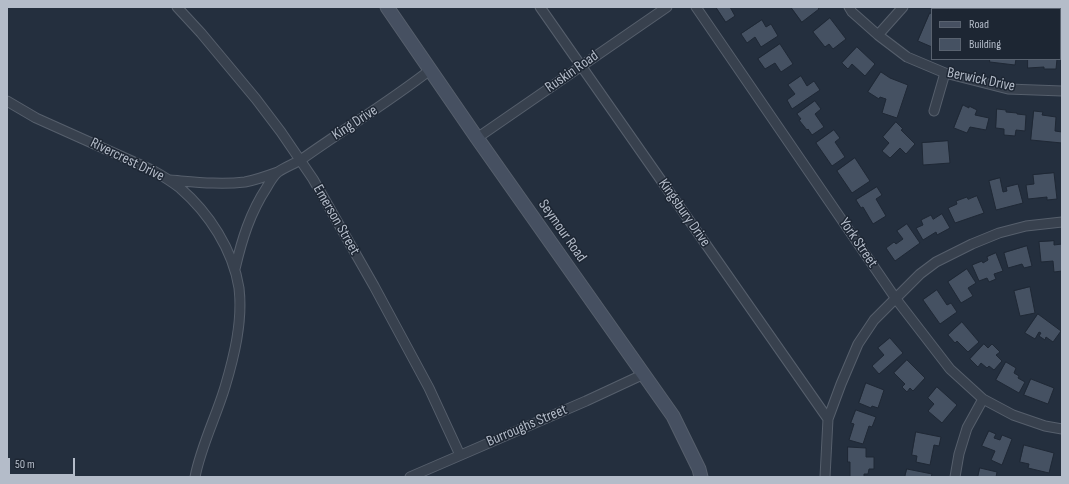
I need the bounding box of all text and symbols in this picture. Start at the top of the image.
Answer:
legend [931,8,1061,60]
text: Road [969,17,989,32]
text: Building [969,37,1001,52]
street label: Ruskin Road [542,47,602,97]
street label: Berwick Drive [946,64,1016,96]
street label: King Drive [329,102,381,144]
street label: Rivercrest Drive [87,134,167,186]
street label: Kingsbury Drive [654,176,714,250]
street label: Emerson Street [309,182,363,258]
street label: Seymour Road [534,196,590,266]
street label: York Street [835,215,881,271]
street label: Burroughs Street [484,401,570,451]
scale bar [10,450,77,476]
text: 50 m [15,457,35,472]

